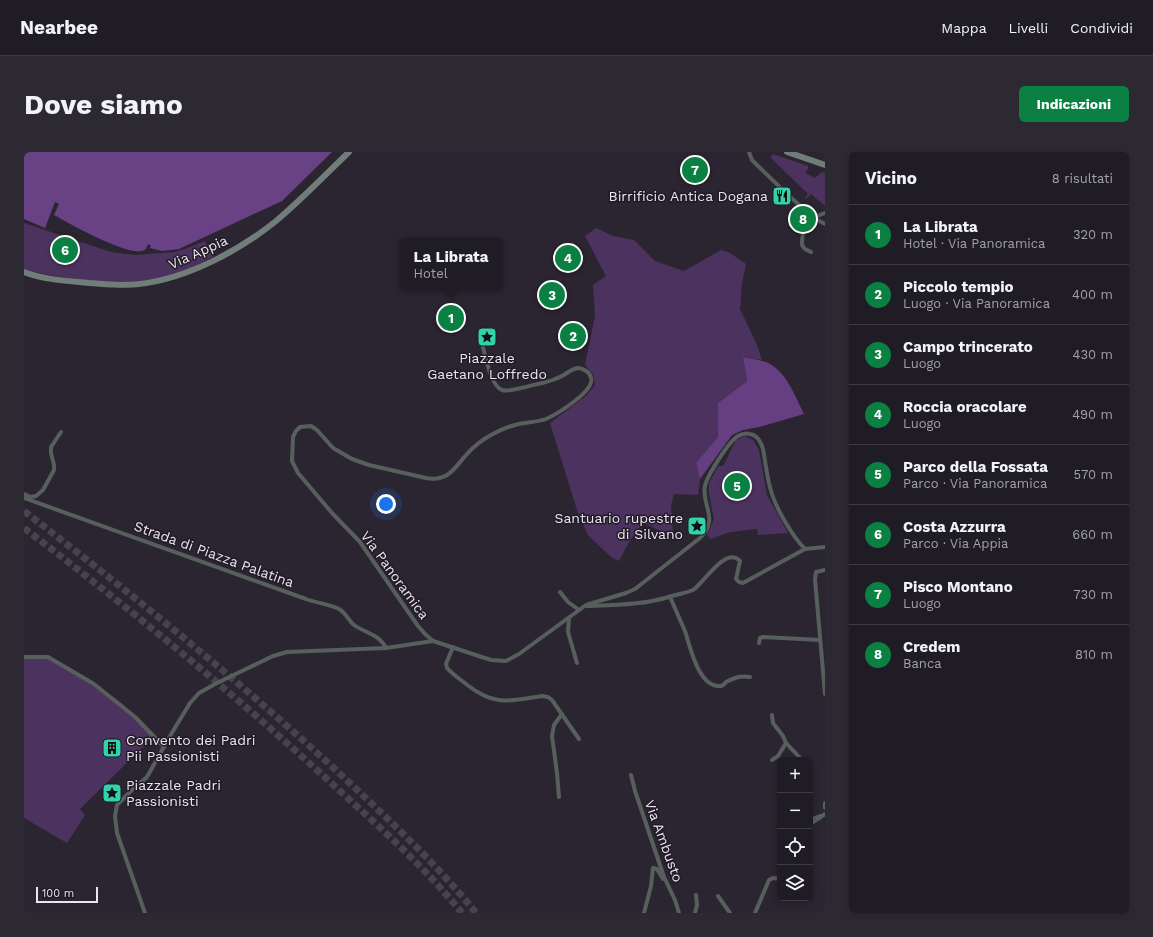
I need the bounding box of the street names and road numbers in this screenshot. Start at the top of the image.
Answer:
street label: Via Appia [166,232,230,272]
street label: Strada di Piazza Palatina [132,518,296,590]
street label: Via Panoramica [358,528,432,622]
street label: Via Ambusto [642,798,686,884]

